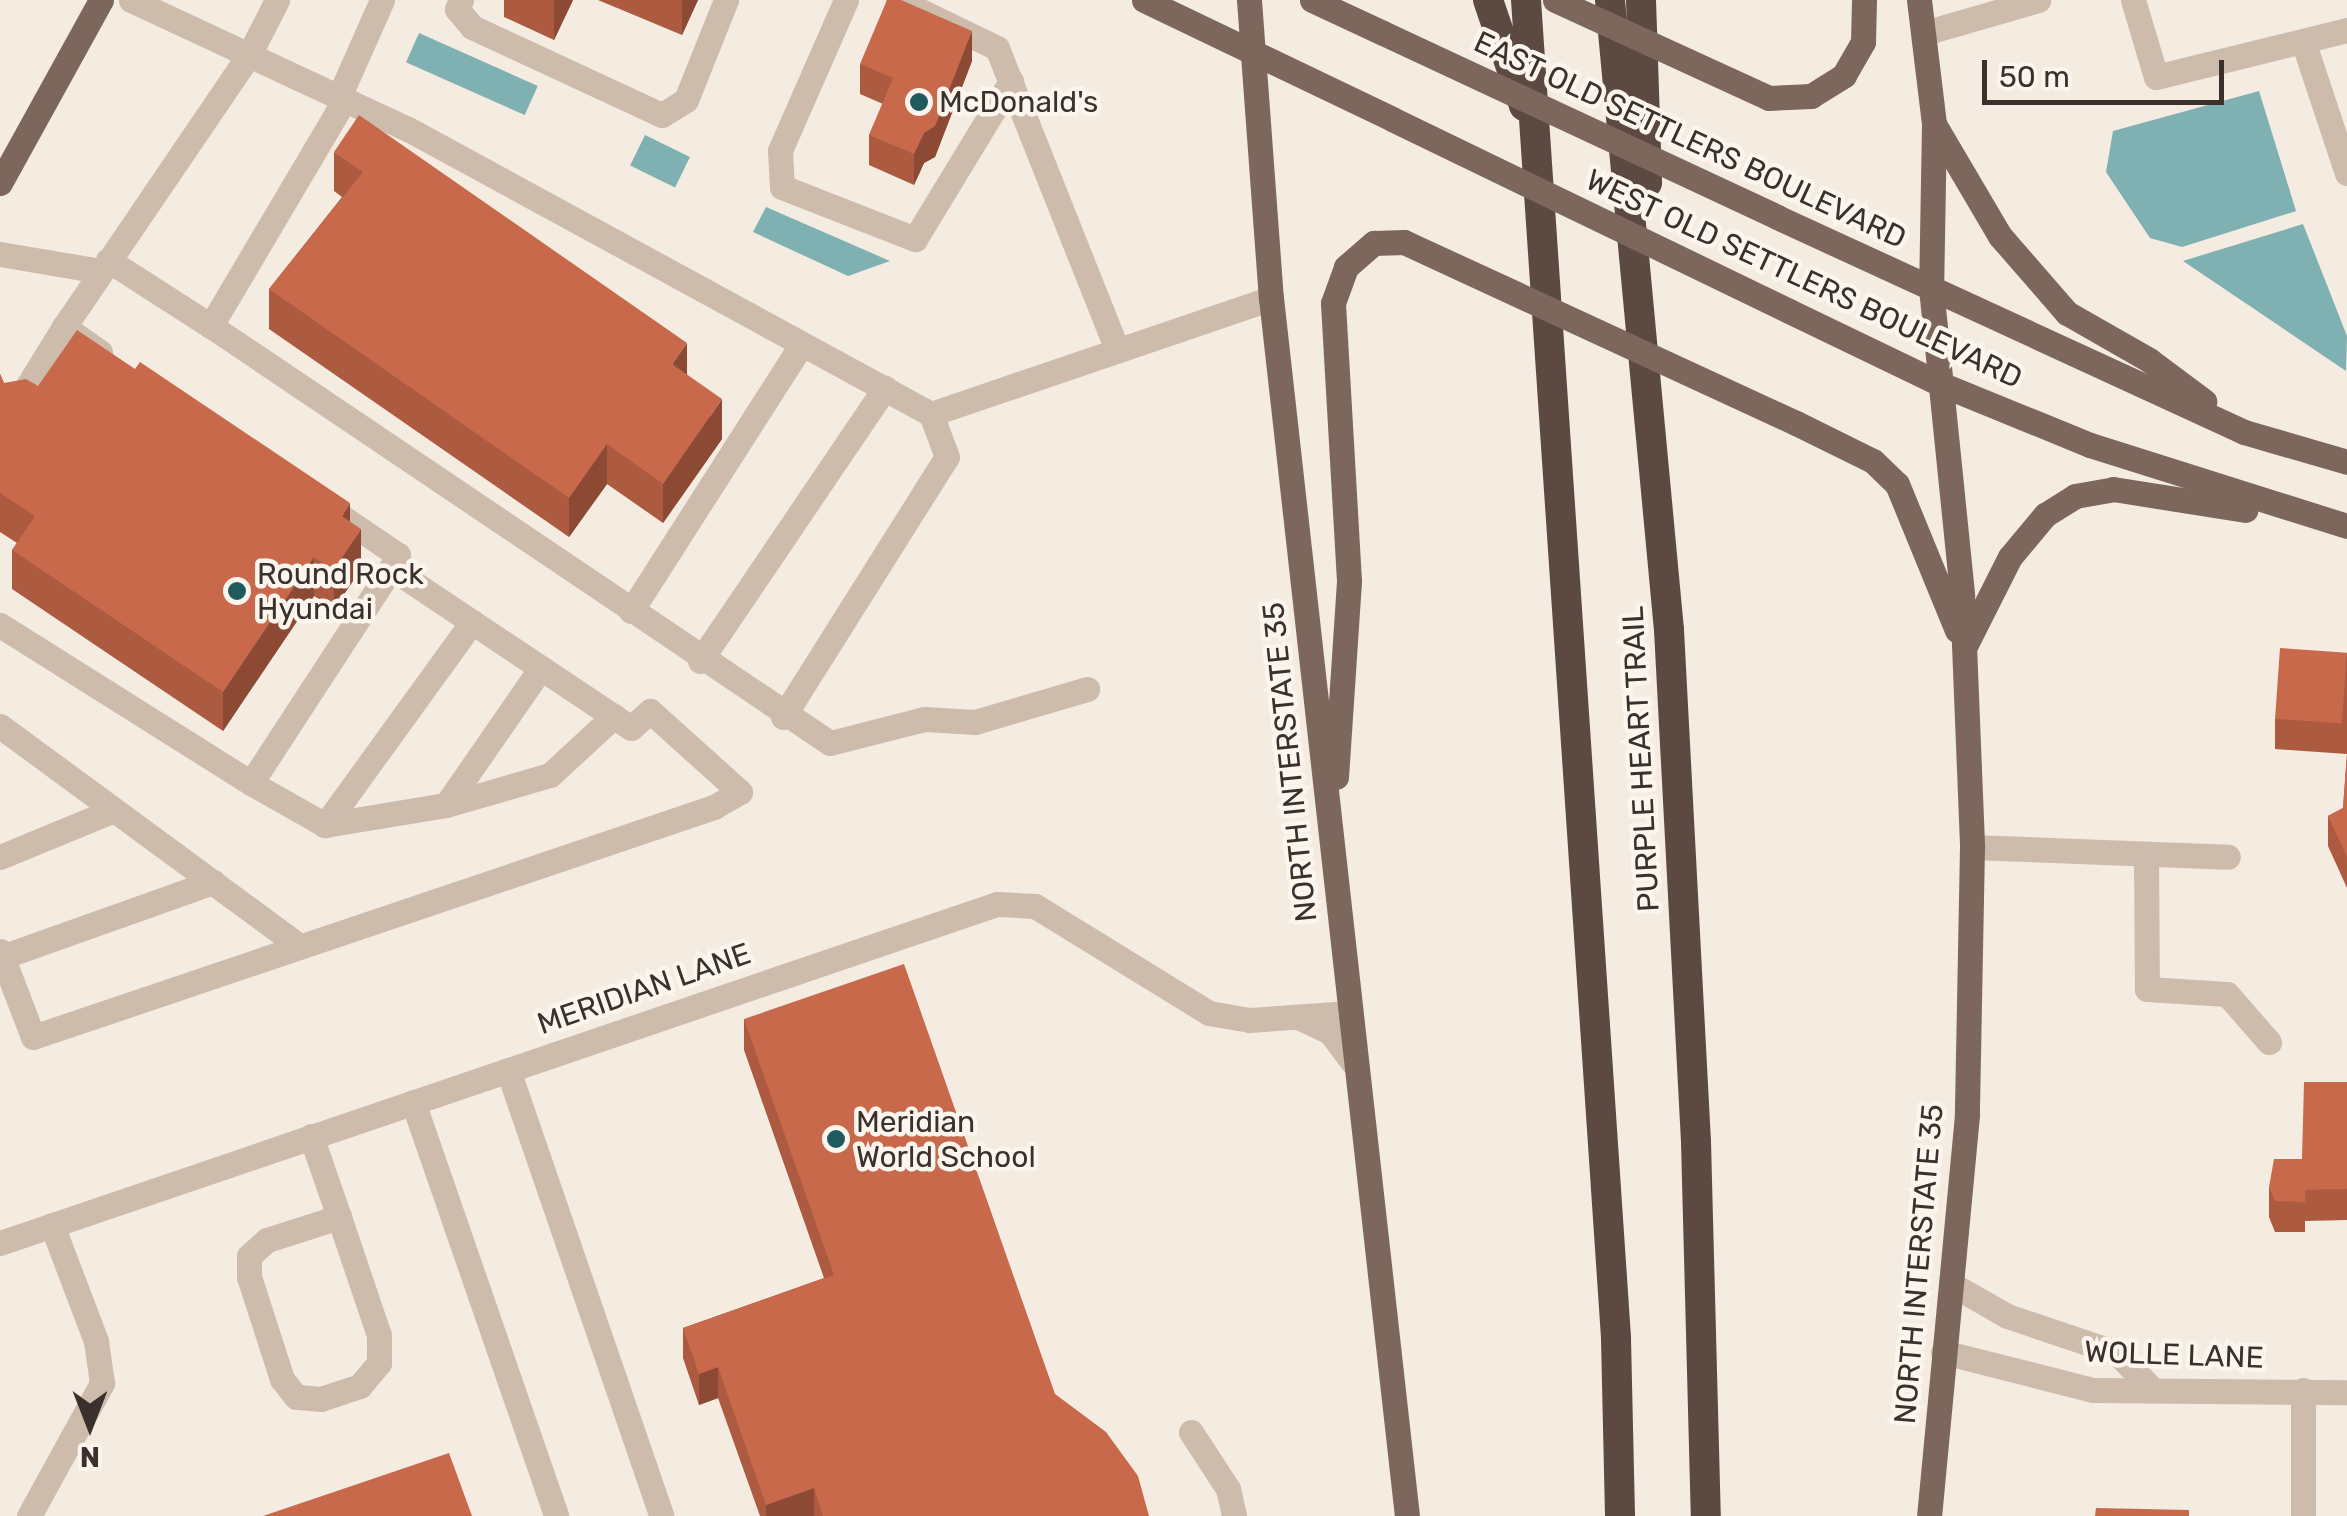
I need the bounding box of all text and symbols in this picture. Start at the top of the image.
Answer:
street label: EAST OLD SETTLERS BOULEVARD [1468,24,1912,256]
scale bar [1987,40,2230,102]
text: 50 m [1999,59,2070,95]
place label: McDonald's [939,84,1098,120]
marker: McDonald's [908,91,930,113]
street label: WEST OLD SETTLERS BOULEVARD [1580,162,2028,396]
place label: Round Rock Hyundai [257,556,424,626]
marker: Round Rock Hyundai [226,580,248,602]
street label: NORTH INTERSTATE 35 [1255,600,1325,924]
street label: PURPLE HEART TRAIL [1615,604,1667,914]
street label: MERIDIAN LANE [533,936,755,1042]
street label: NORTH INTERSTATE 35 [1887,1102,1951,1426]
place label: Meridian World School [856,1104,1036,1174]
marker: Meridian World School [825,1128,847,1150]
street label: WOLLE LANE [2084,1334,2264,1376]
north arrow [40,1376,140,1476]
text: N [80,1440,100,1473]

